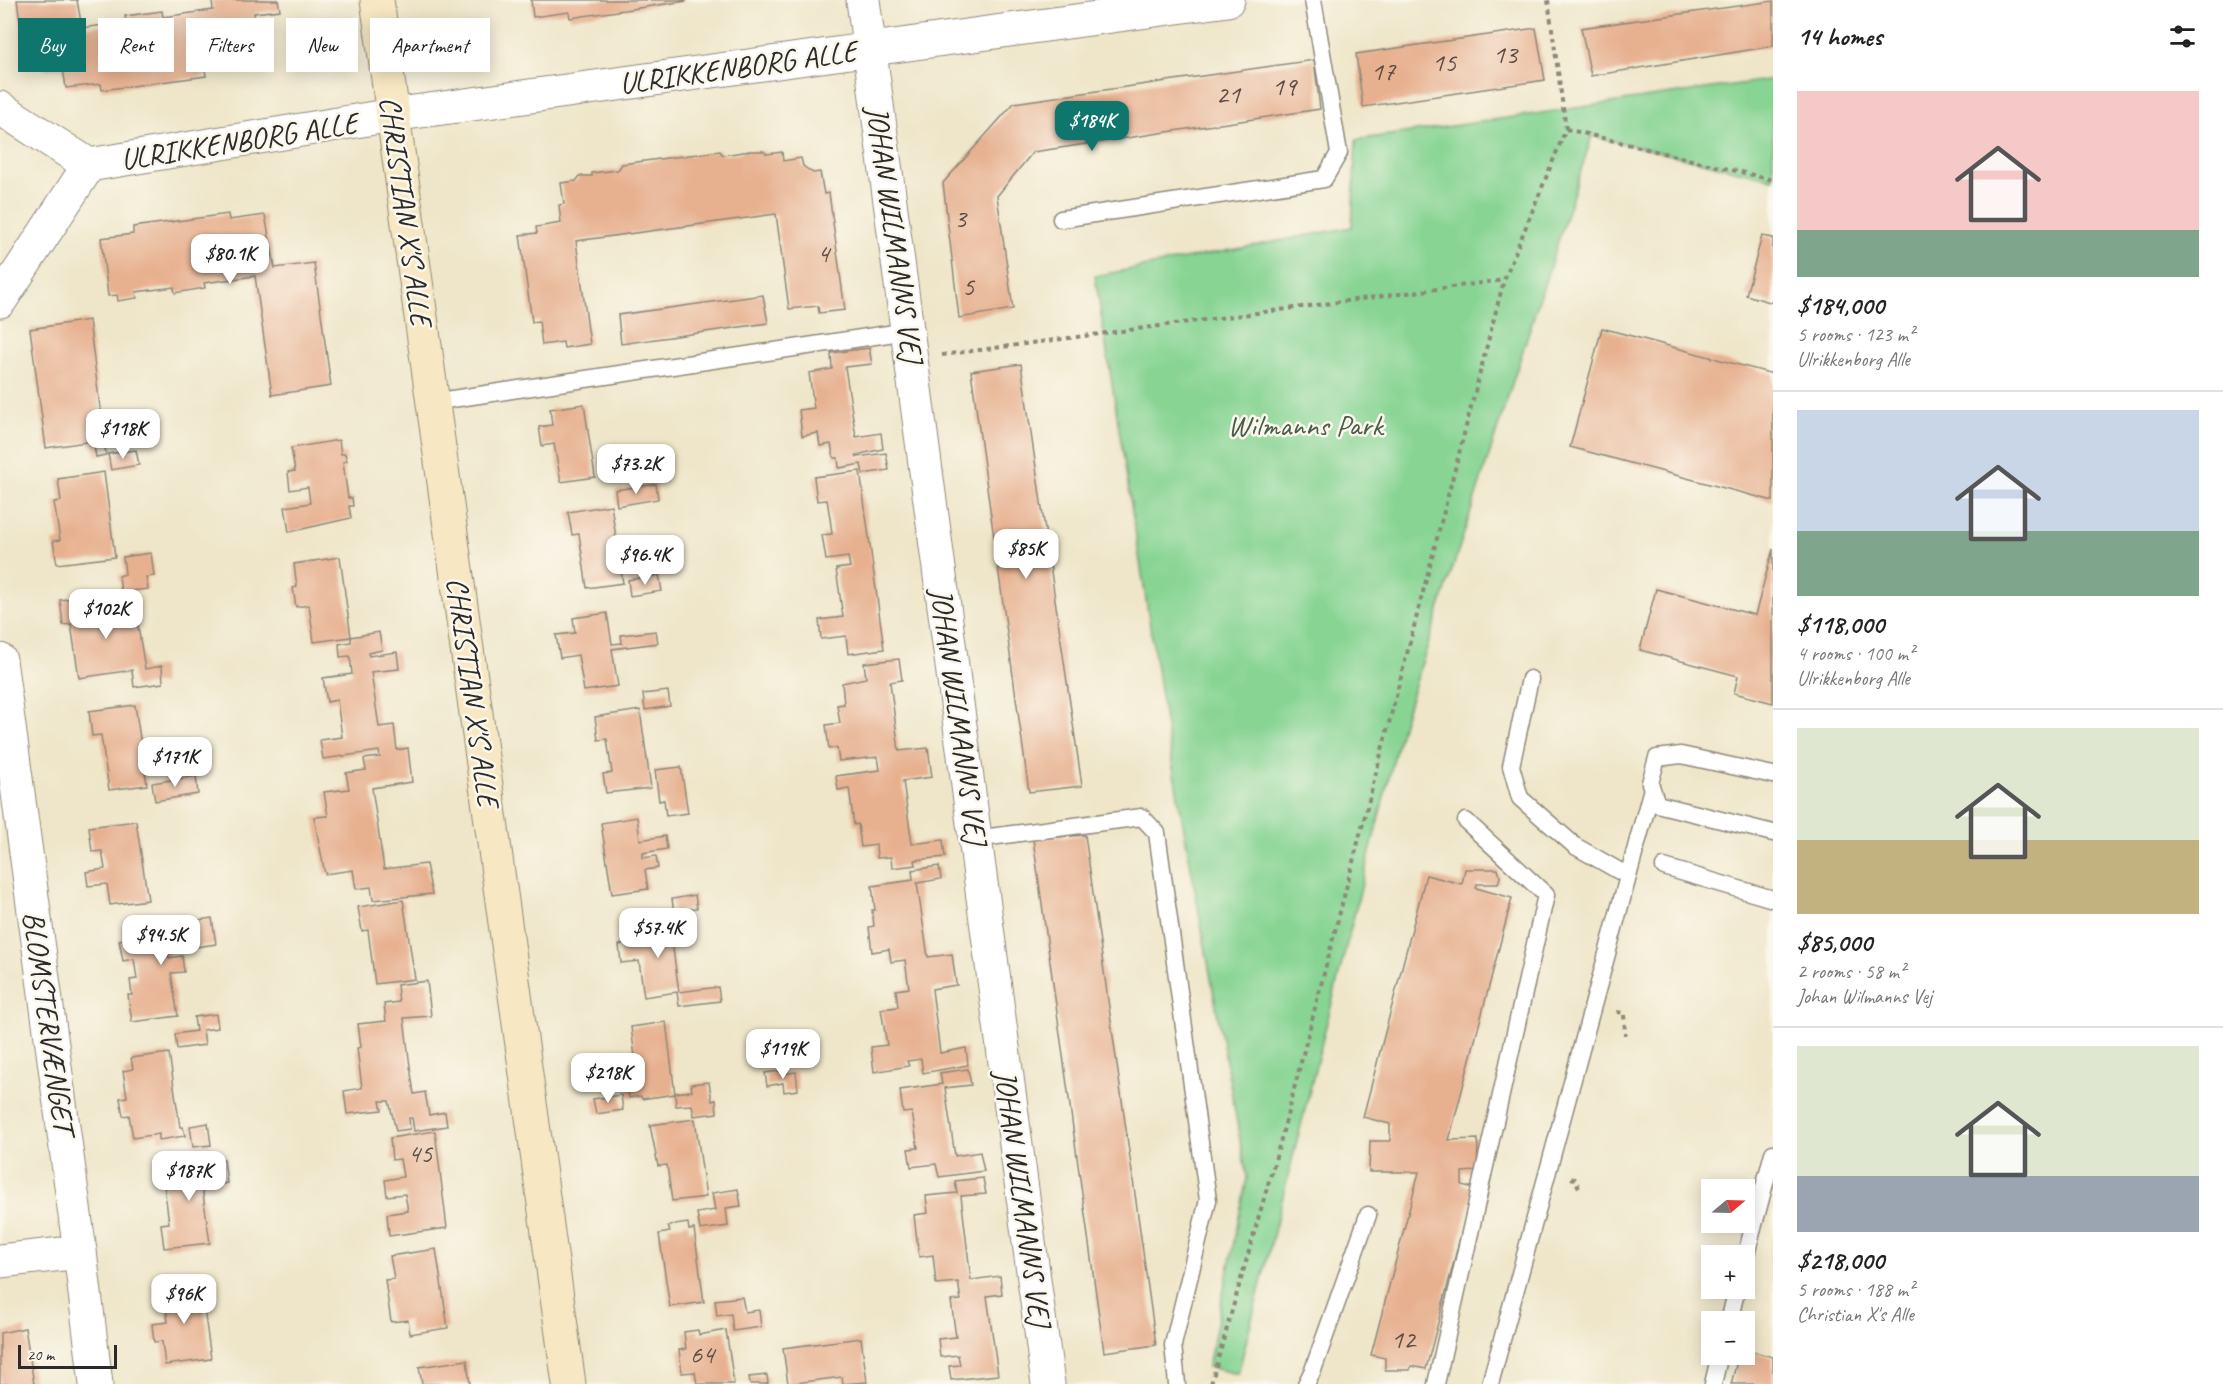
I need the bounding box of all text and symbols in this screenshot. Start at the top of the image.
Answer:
chip: Buy [18,18,86,72]
chip: Rent [98,18,174,72]
chip: Filters [186,18,274,72]
chip: New [286,18,358,72]
chip: Apartment [370,18,490,72]
text: 14 homes [1797,20,1882,53]
icon: filters [2166,20,2199,53]
street label: ULRIKKENBORG ALLE [617,31,863,102]
house number: 13 [1493,37,1519,71]
house number: 15 [1432,45,1458,79]
house number: 17 [1371,54,1397,88]
house number: 19 [1272,69,1298,103]
house number: 21 [1216,77,1242,111]
street label: CHRISTIAN X'S ALLE [371,94,441,332]
pin: $184K [1050,101,1134,152]
street label: JOHAN WILMANNS VEJ [858,102,932,368]
street label: ULRIKKENBORG ALLE [118,103,364,178]
text: $184K [1069,108,1115,133]
icon: home [1944,130,2052,238]
house number: 3 [954,201,968,235]
pin: $80.1K [181,234,279,285]
house number: 4 [817,236,832,270]
text: $80.1K [205,241,255,266]
house number: 5 [962,269,976,303]
text: $184,000 [1797,289,1884,322]
text: 5 rooms · 123 m² [1797,322,1914,347]
text: Ulrikkenborg Alle [1797,347,1910,372]
park label: Wilmanns Park [1228,406,1384,444]
pin: $118K [81,409,165,460]
text: $118K [100,416,146,441]
pin: $73.2K [587,444,685,495]
icon: home [1944,449,2052,557]
text: $73.2K [611,451,661,476]
pin: $85K [990,529,1062,580]
pin: $96.4K [596,535,694,586]
text: $85K [1008,536,1044,561]
text: $96.4K [620,542,670,567]
street label: CHRISTIAN X'S ALLE [438,575,508,813]
street label: JOHAN WILMANNS VEJ [922,584,996,850]
pin: $102K [64,589,148,640]
text: $102K [83,596,129,621]
text: $118,000 [1797,608,1884,641]
text: 4 rooms · 100 m² [1797,641,1914,666]
text: Ulrikkenborg Alle [1797,666,1910,691]
pin: $171K [133,737,217,788]
text: $171K [152,744,198,769]
icon: home [1944,767,2052,875]
pin: $57.4K [609,908,707,959]
street label: BLOMSTERVÆNGET [15,909,84,1142]
pin: $94.5K [112,915,210,966]
text: $57.4K [633,915,683,940]
text: $94.5K [136,922,186,947]
text: $85,000 [1797,926,1872,959]
text: 2 rooms · 58 m² [1797,959,1905,984]
text: Johan Wilmanns Vej [1797,984,1932,1009]
pin: $119K [741,1029,825,1080]
text: $119K [760,1036,806,1061]
pin: $218K [566,1053,650,1104]
text: $218K [585,1060,631,1085]
street label: JOHAN WILMANNS VEJ [986,1066,1060,1332]
icon: home [1944,1085,2052,1193]
house number: 45 [408,1136,434,1170]
pin: $187K [147,1151,231,1202]
text: $187K [166,1158,212,1183]
north arrow [1701,1179,1755,1233]
map controls [1701,1179,1755,1365]
text: $218,000 [1797,1244,1884,1277]
button: + [1701,1245,1755,1299]
pin: $96K [148,1274,220,1325]
text: 5 rooms · 188 m² [1797,1277,1914,1302]
text: $96K [165,1281,203,1306]
text: Christian X's Alle [1797,1302,1914,1327]
button: − [1701,1311,1755,1365]
house number: 12 [1391,1322,1417,1356]
house number: 64 [690,1337,717,1371]
scale bar [18,1342,117,1370]
text: 20 m [27,1345,54,1365]

